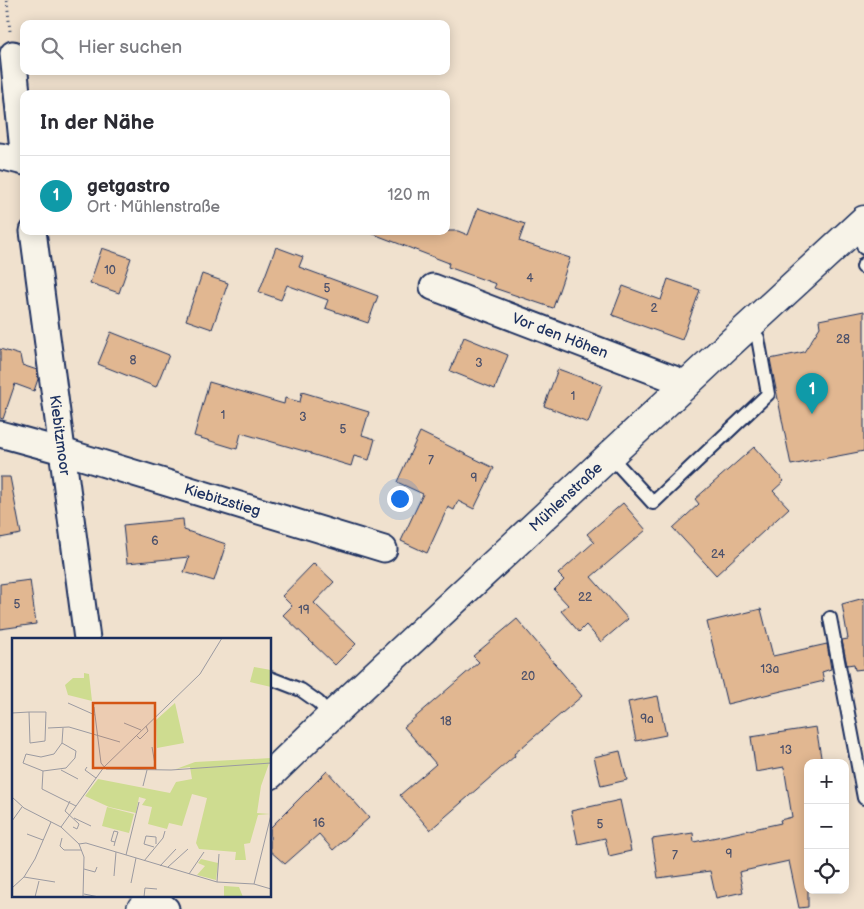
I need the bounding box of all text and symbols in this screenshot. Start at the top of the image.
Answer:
search box [20,20,450,75]
icon: search [38,34,66,62]
text: Hier suchen [78,36,182,59]
text: In der Nähe [40,110,154,135]
text: getgastro [87,175,170,198]
text: 1 [53,186,59,205]
text: 120 m [387,186,430,205]
text: Ort · Mühlenstraße [87,198,220,217]
house number: 10 [104,263,116,278]
house number: 4 [526,271,534,286]
house number: 5 [324,281,331,296]
house number: 2 [650,301,658,316]
street label: Vor den Höhen [509,309,611,363]
house number: 28 [836,332,850,347]
house number: 8 [130,353,137,368]
house number: 3 [475,356,483,371]
pin: 1 [796,373,828,414]
house number: 1 [571,389,575,404]
street label: Kiebitzmoor [45,394,74,477]
house number: 1 [221,408,225,423]
house number: 3 [299,410,307,425]
house number: 5 [340,422,347,437]
house number: 7 [428,453,434,468]
street label: Mühlenstraße [525,458,607,536]
house number: 9 [471,471,478,486]
street label: Kiebitzstieg [182,480,263,521]
your location [387,486,413,512]
house number: 6 [151,534,159,549]
house number: 24 [711,547,726,562]
house number: 22 [578,590,592,605]
house number: 5 [14,597,21,612]
house number: 19 [298,603,310,618]
inset map [12,638,271,896]
house number: 13a [761,662,780,677]
house number: 20 [521,669,535,684]
house number: 9a [640,712,654,727]
house number: 18 [440,714,452,729]
house number: 13 [780,743,792,758]
map controls [804,759,849,894]
button: + [804,759,849,804]
button: − [804,804,849,849]
house number: 16 [313,816,325,831]
house number: 5 [597,817,604,832]
house number: 9 [726,847,733,862]
house number: 7 [672,848,678,863]
button: locate [804,849,849,894]

